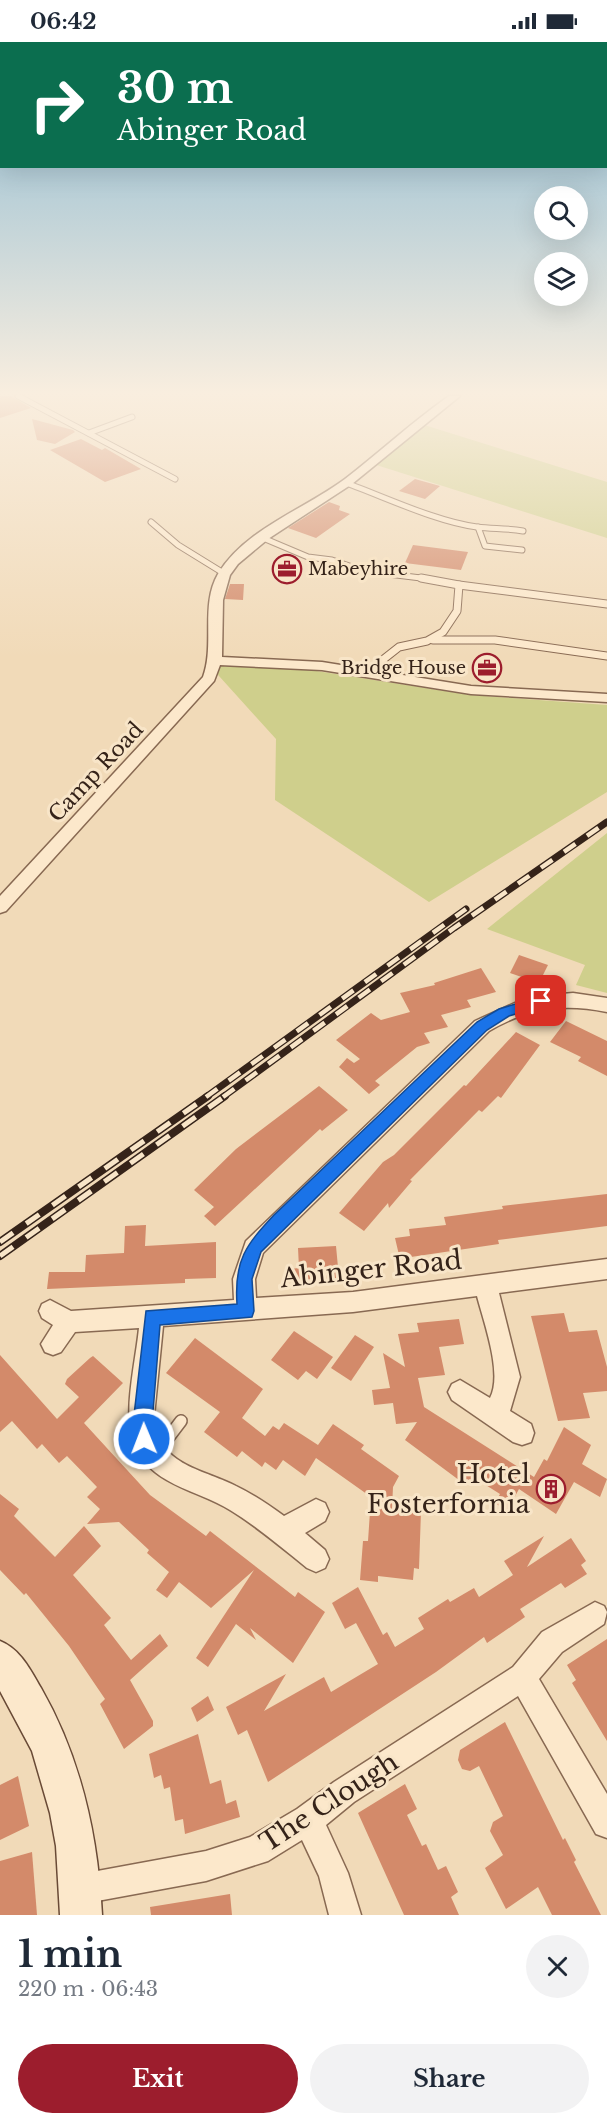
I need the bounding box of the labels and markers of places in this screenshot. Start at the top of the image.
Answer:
office icon: Mabeyhire [271,553,303,585]
place label: Mabeyhire [308,558,408,580]
office icon: Bridge House [471,652,503,684]
place label: Bridge House [341,657,466,679]
pin [515,975,566,1026]
place label: Hotel Fosterfornia [367,1458,531,1520]
building icon: Hotel Fosterfornia [535,1473,567,1505]

